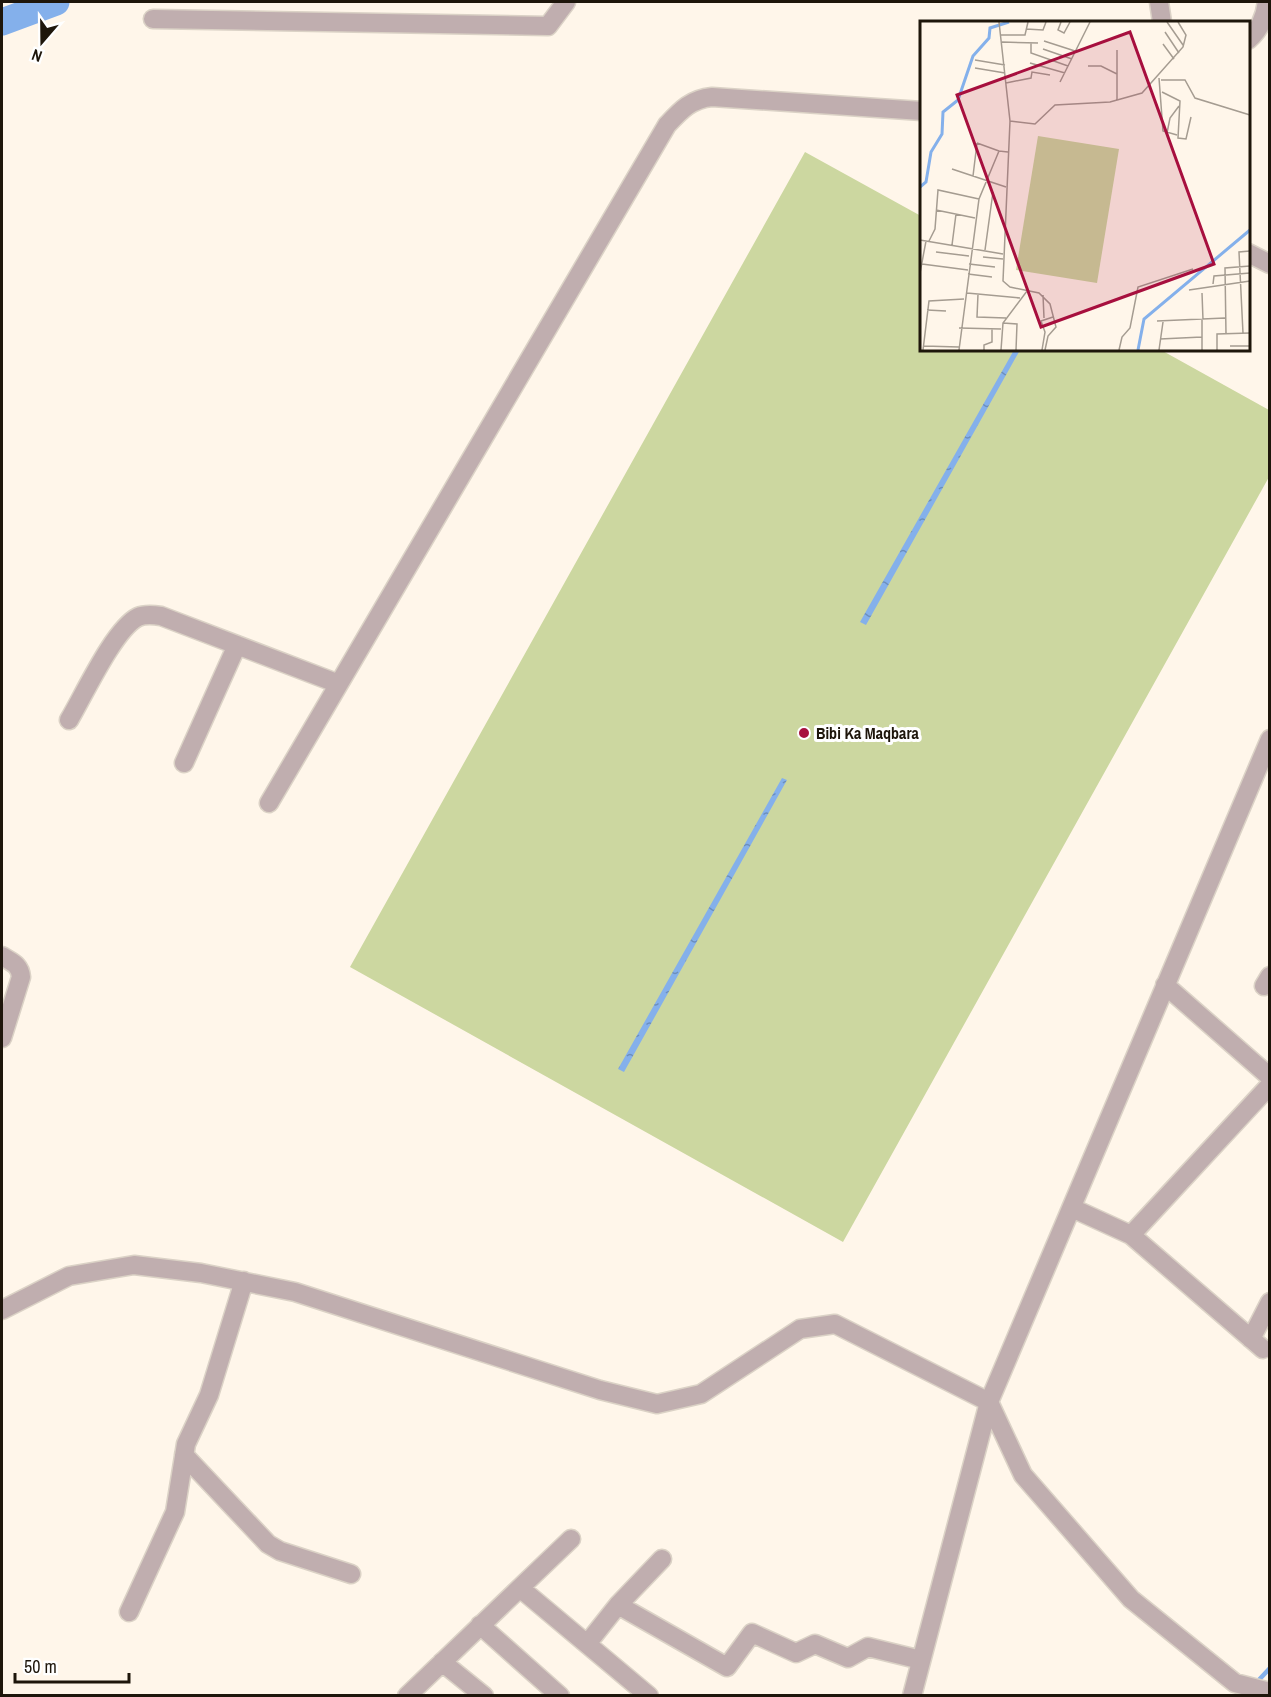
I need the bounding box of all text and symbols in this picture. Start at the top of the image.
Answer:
north arrow [12,12,72,72]
inset map [920,21,1250,351]
text: N [29,44,45,68]
place label: Bibi Ka Maqbara [816,722,920,744]
marker: Bibi Ka Maqbara [797,726,811,740]
scale bar [15,1646,129,1684]
text: 50 m [24,1654,57,1679]

